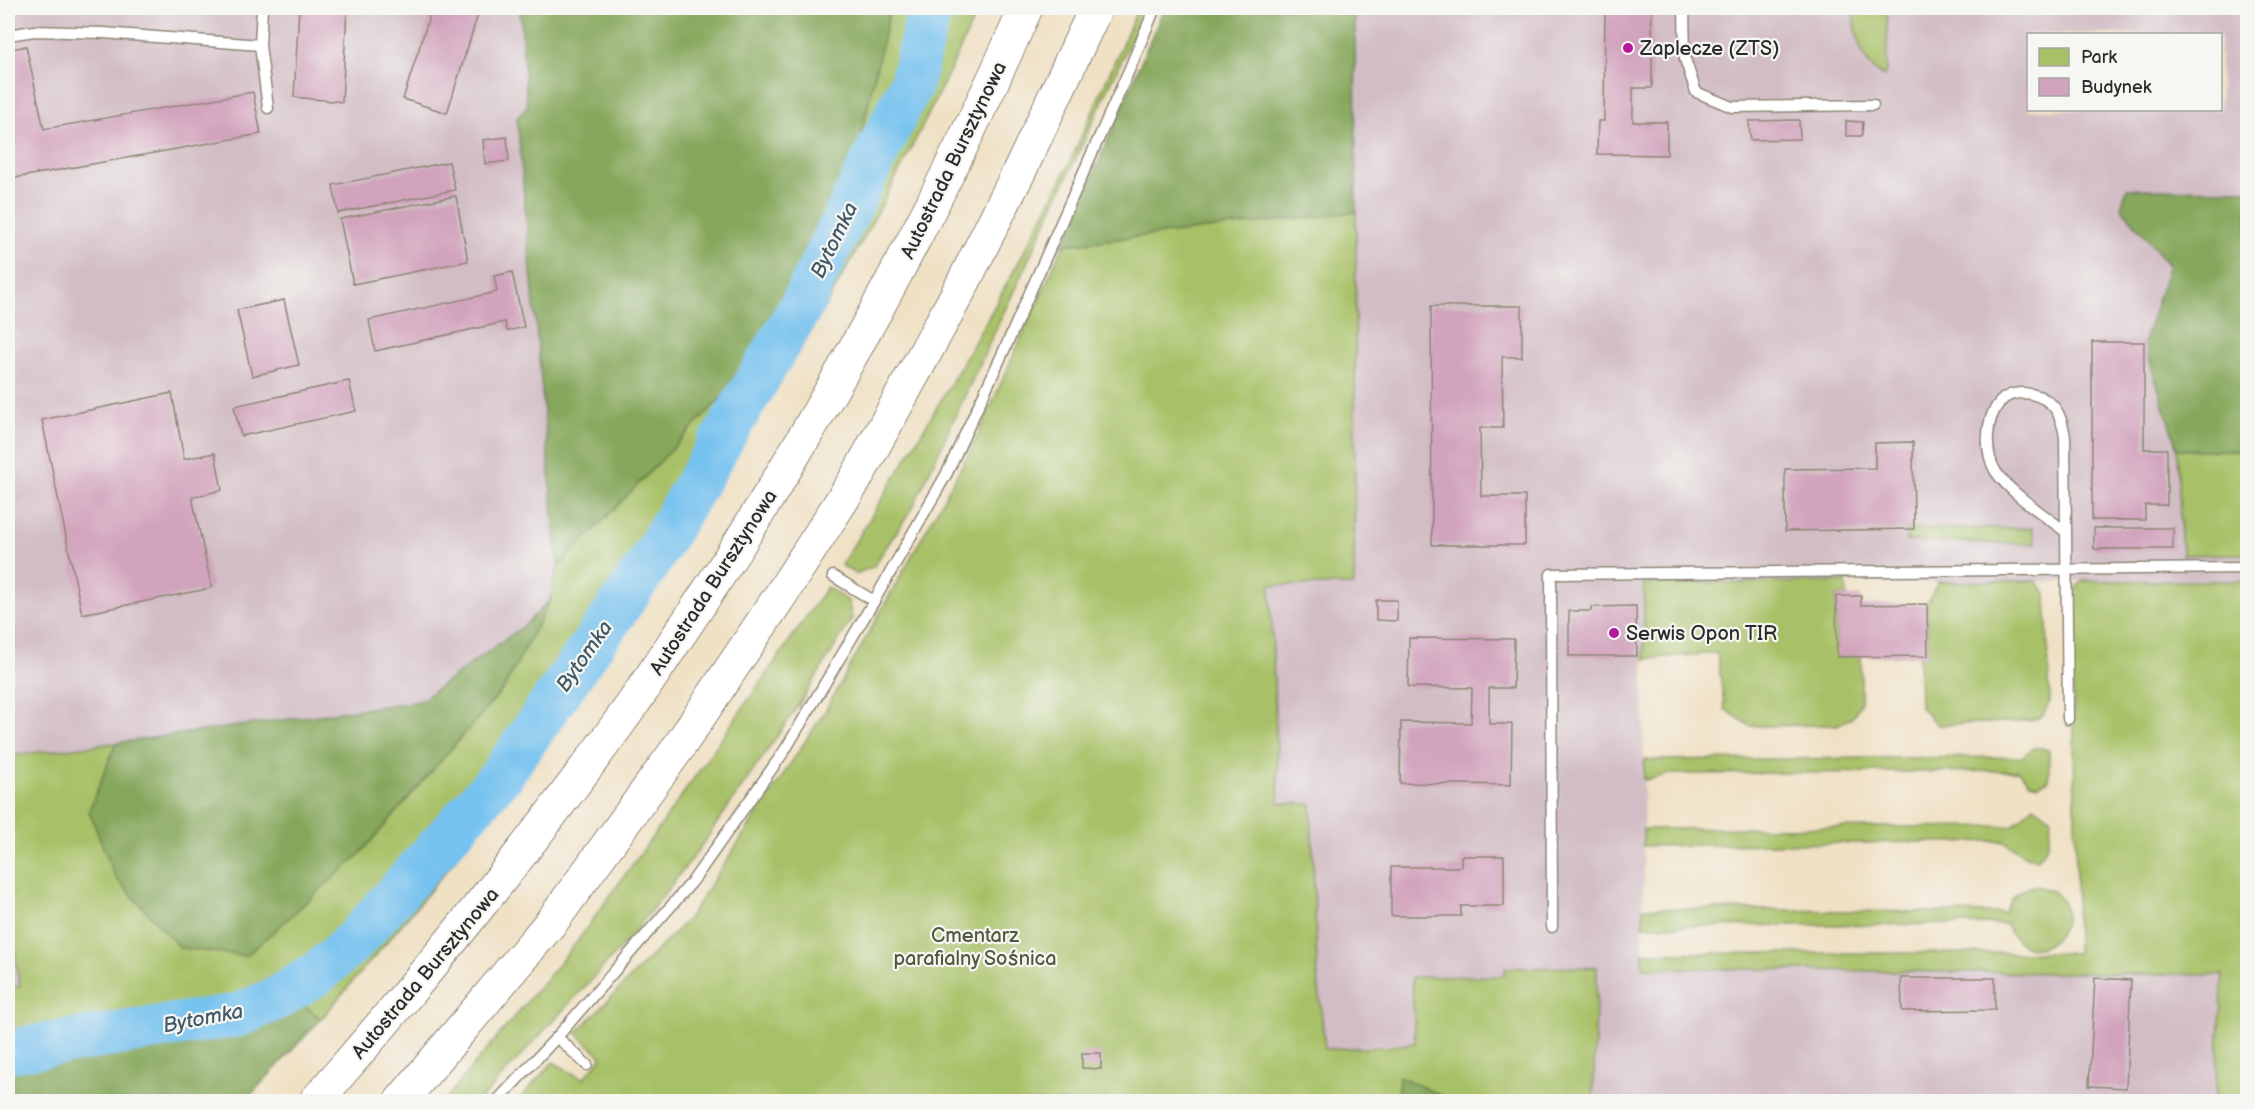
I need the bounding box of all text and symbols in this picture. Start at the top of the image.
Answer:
legend [2027,33,2222,111]
place label: Zaplecze (ZTS) [1639,37,1780,61]
marker: Zaplecze (ZTS) [1621,41,1635,55]
text: Park [2081,47,2117,68]
street label: Autostrada Bursztynowa [896,58,1012,263]
text: Budynek [2081,77,2152,98]
water label: Bytomka [805,198,863,282]
street label: Autostrada Bursztynowa [645,485,783,680]
water label: Bytomka [551,616,618,697]
place label: Serwis Opon TIR [1626,622,1777,646]
marker: Serwis Opon TIR [1607,626,1621,640]
street label: Autostrada Bursztynowa [347,883,504,1064]
park label: Cmentarz parafialny Sośnica [893,924,1057,971]
water label: Bytomka [161,998,245,1039]

